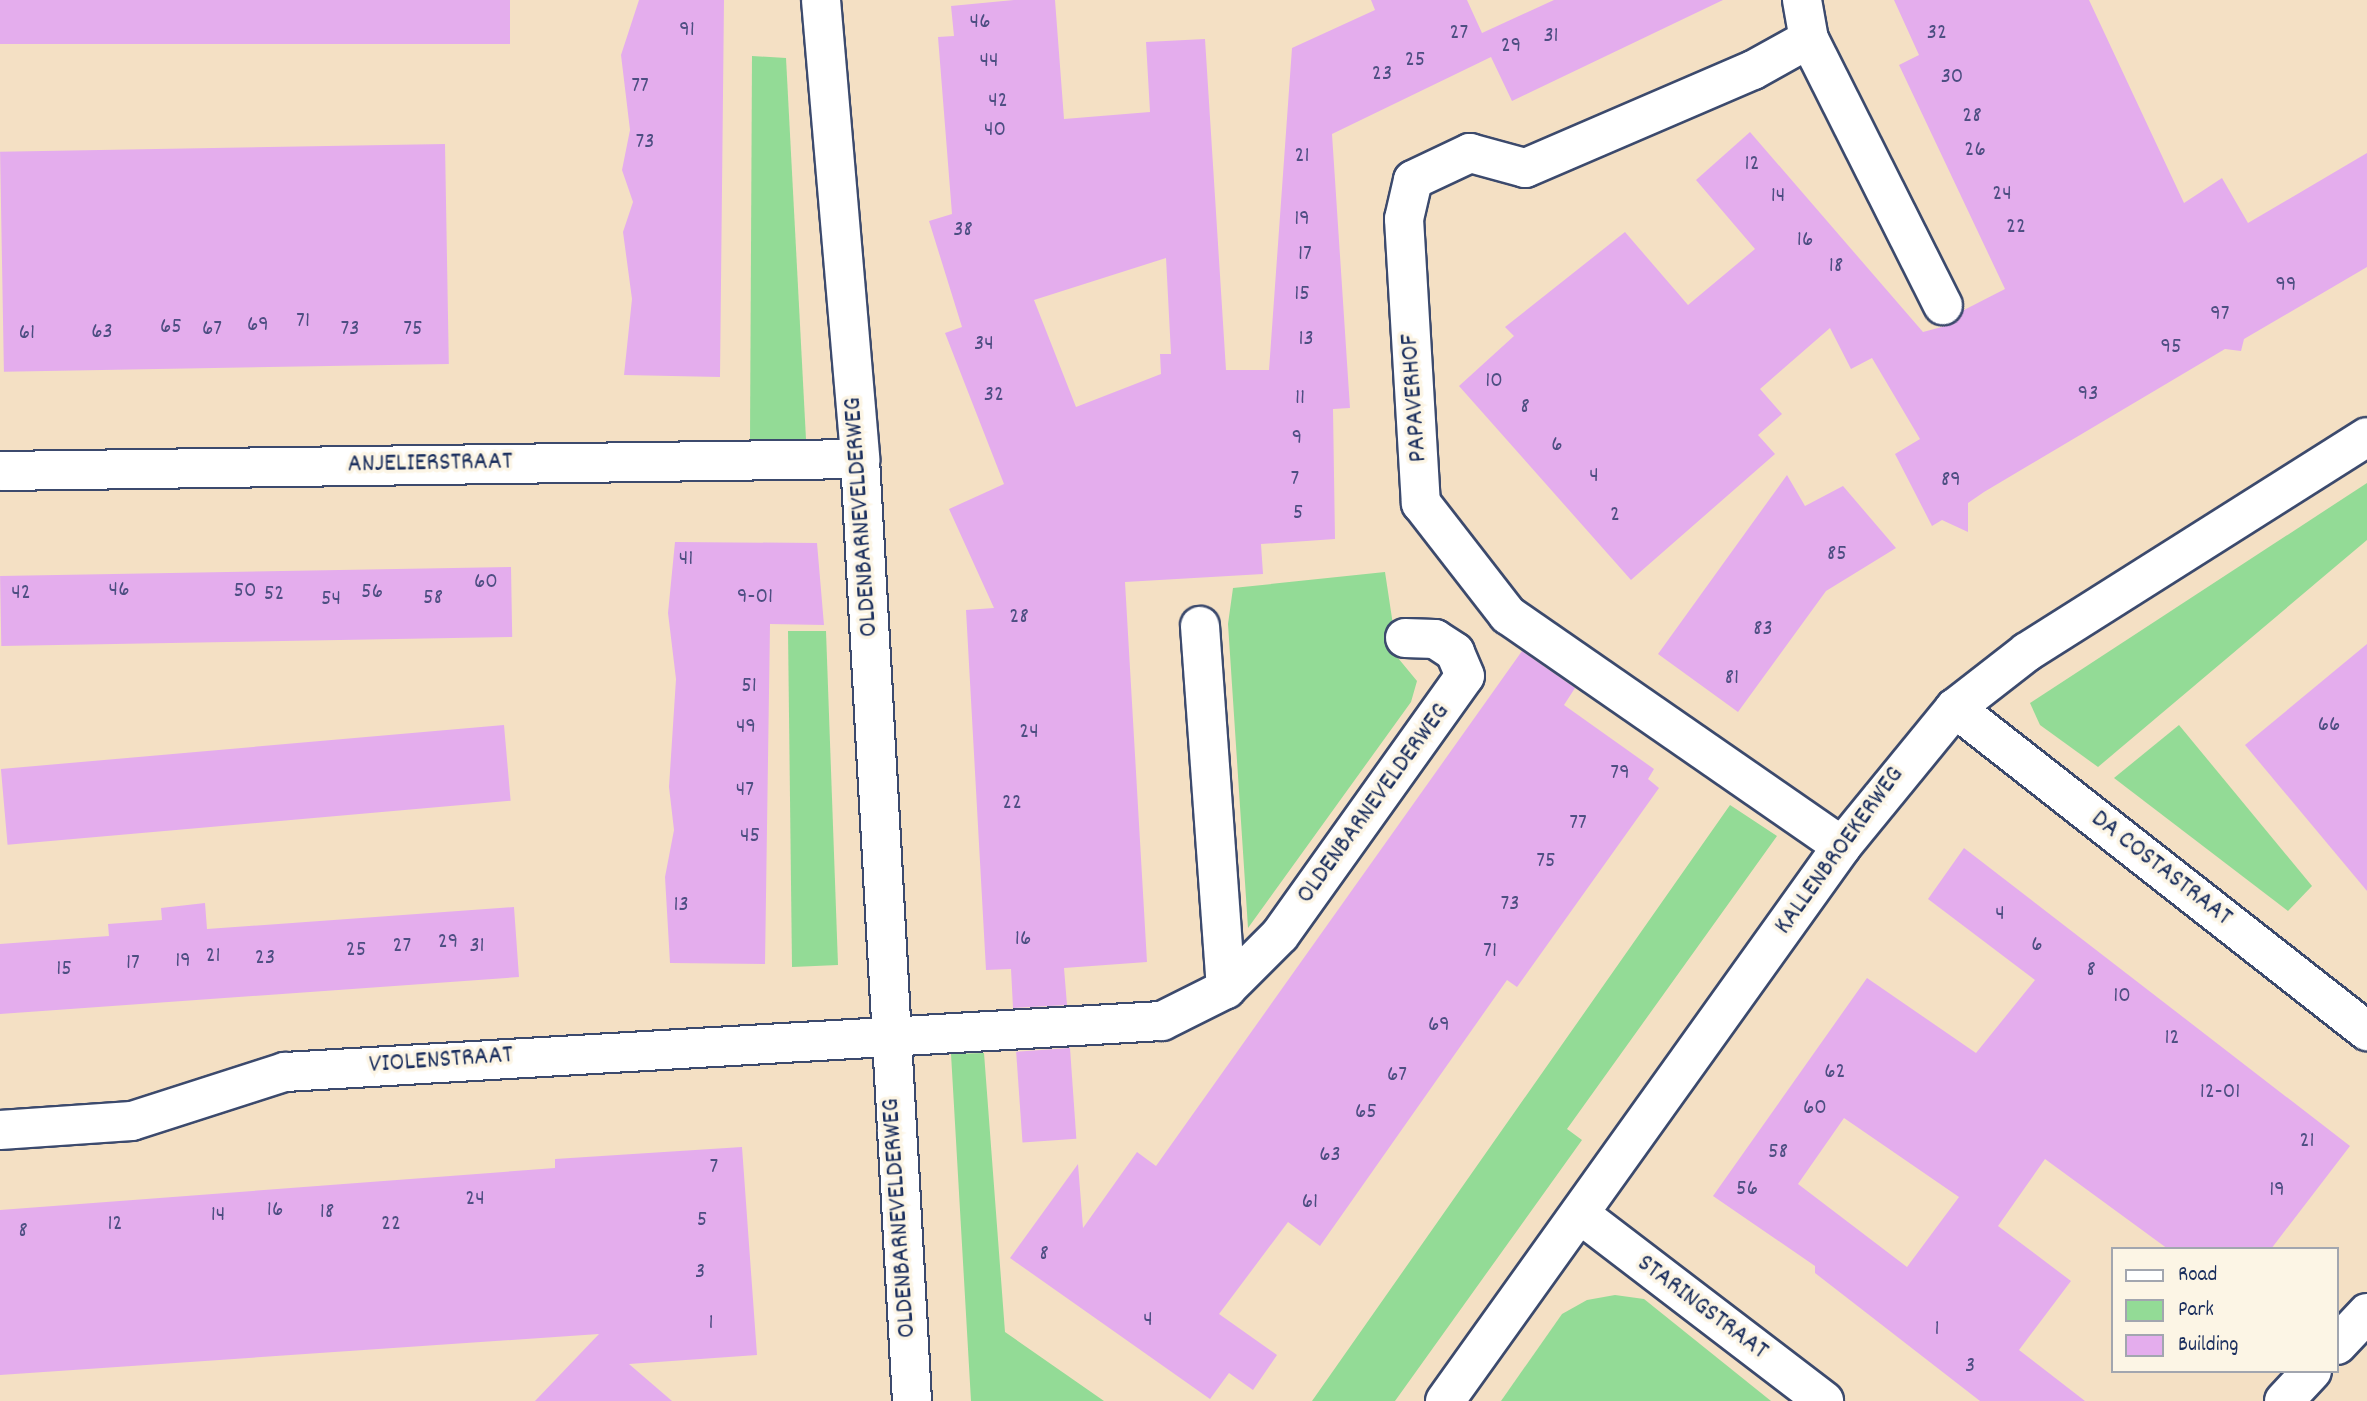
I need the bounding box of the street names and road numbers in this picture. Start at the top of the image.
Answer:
street label: PAPAVERHOF [1395,333,1435,463]
street label: OLDENBARNEVELDERWEG [838,396,886,638]
street label: ANJELIERSTRAAT [347,447,513,481]
street label: OLDENBARNEVELDERWEG [1291,698,1457,910]
street label: KALLENBROEKERWEG [1769,761,1911,941]
street label: DA COSTASTRAAT [2084,804,2238,934]
street label: VIOLENSTRAAT [368,1040,514,1082]
street label: OLDENBARNEVELDERWEG [876,1097,924,1339]
street label: STARINGSTRAAT [1630,1249,1774,1367]

